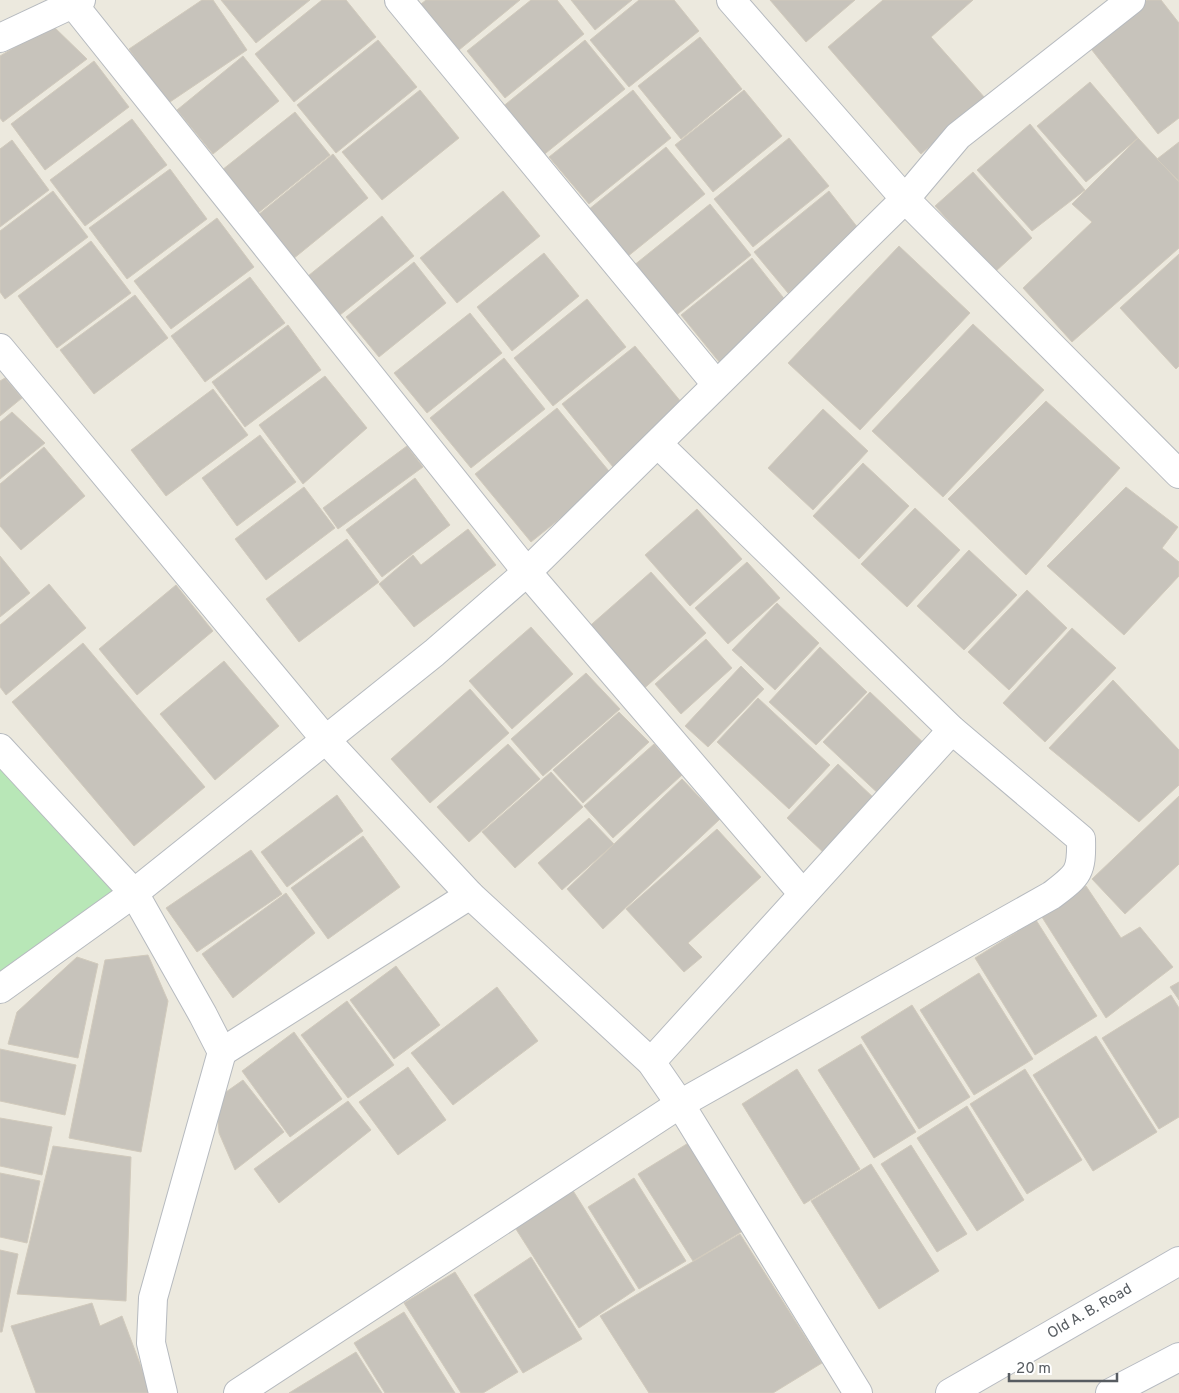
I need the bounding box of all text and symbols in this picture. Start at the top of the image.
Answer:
street label: Old A. B. Road [1044,1280,1136,1344]
scale bar [1009,1350,1116,1382]
text: 20 m [1016,1360,1051,1379]

